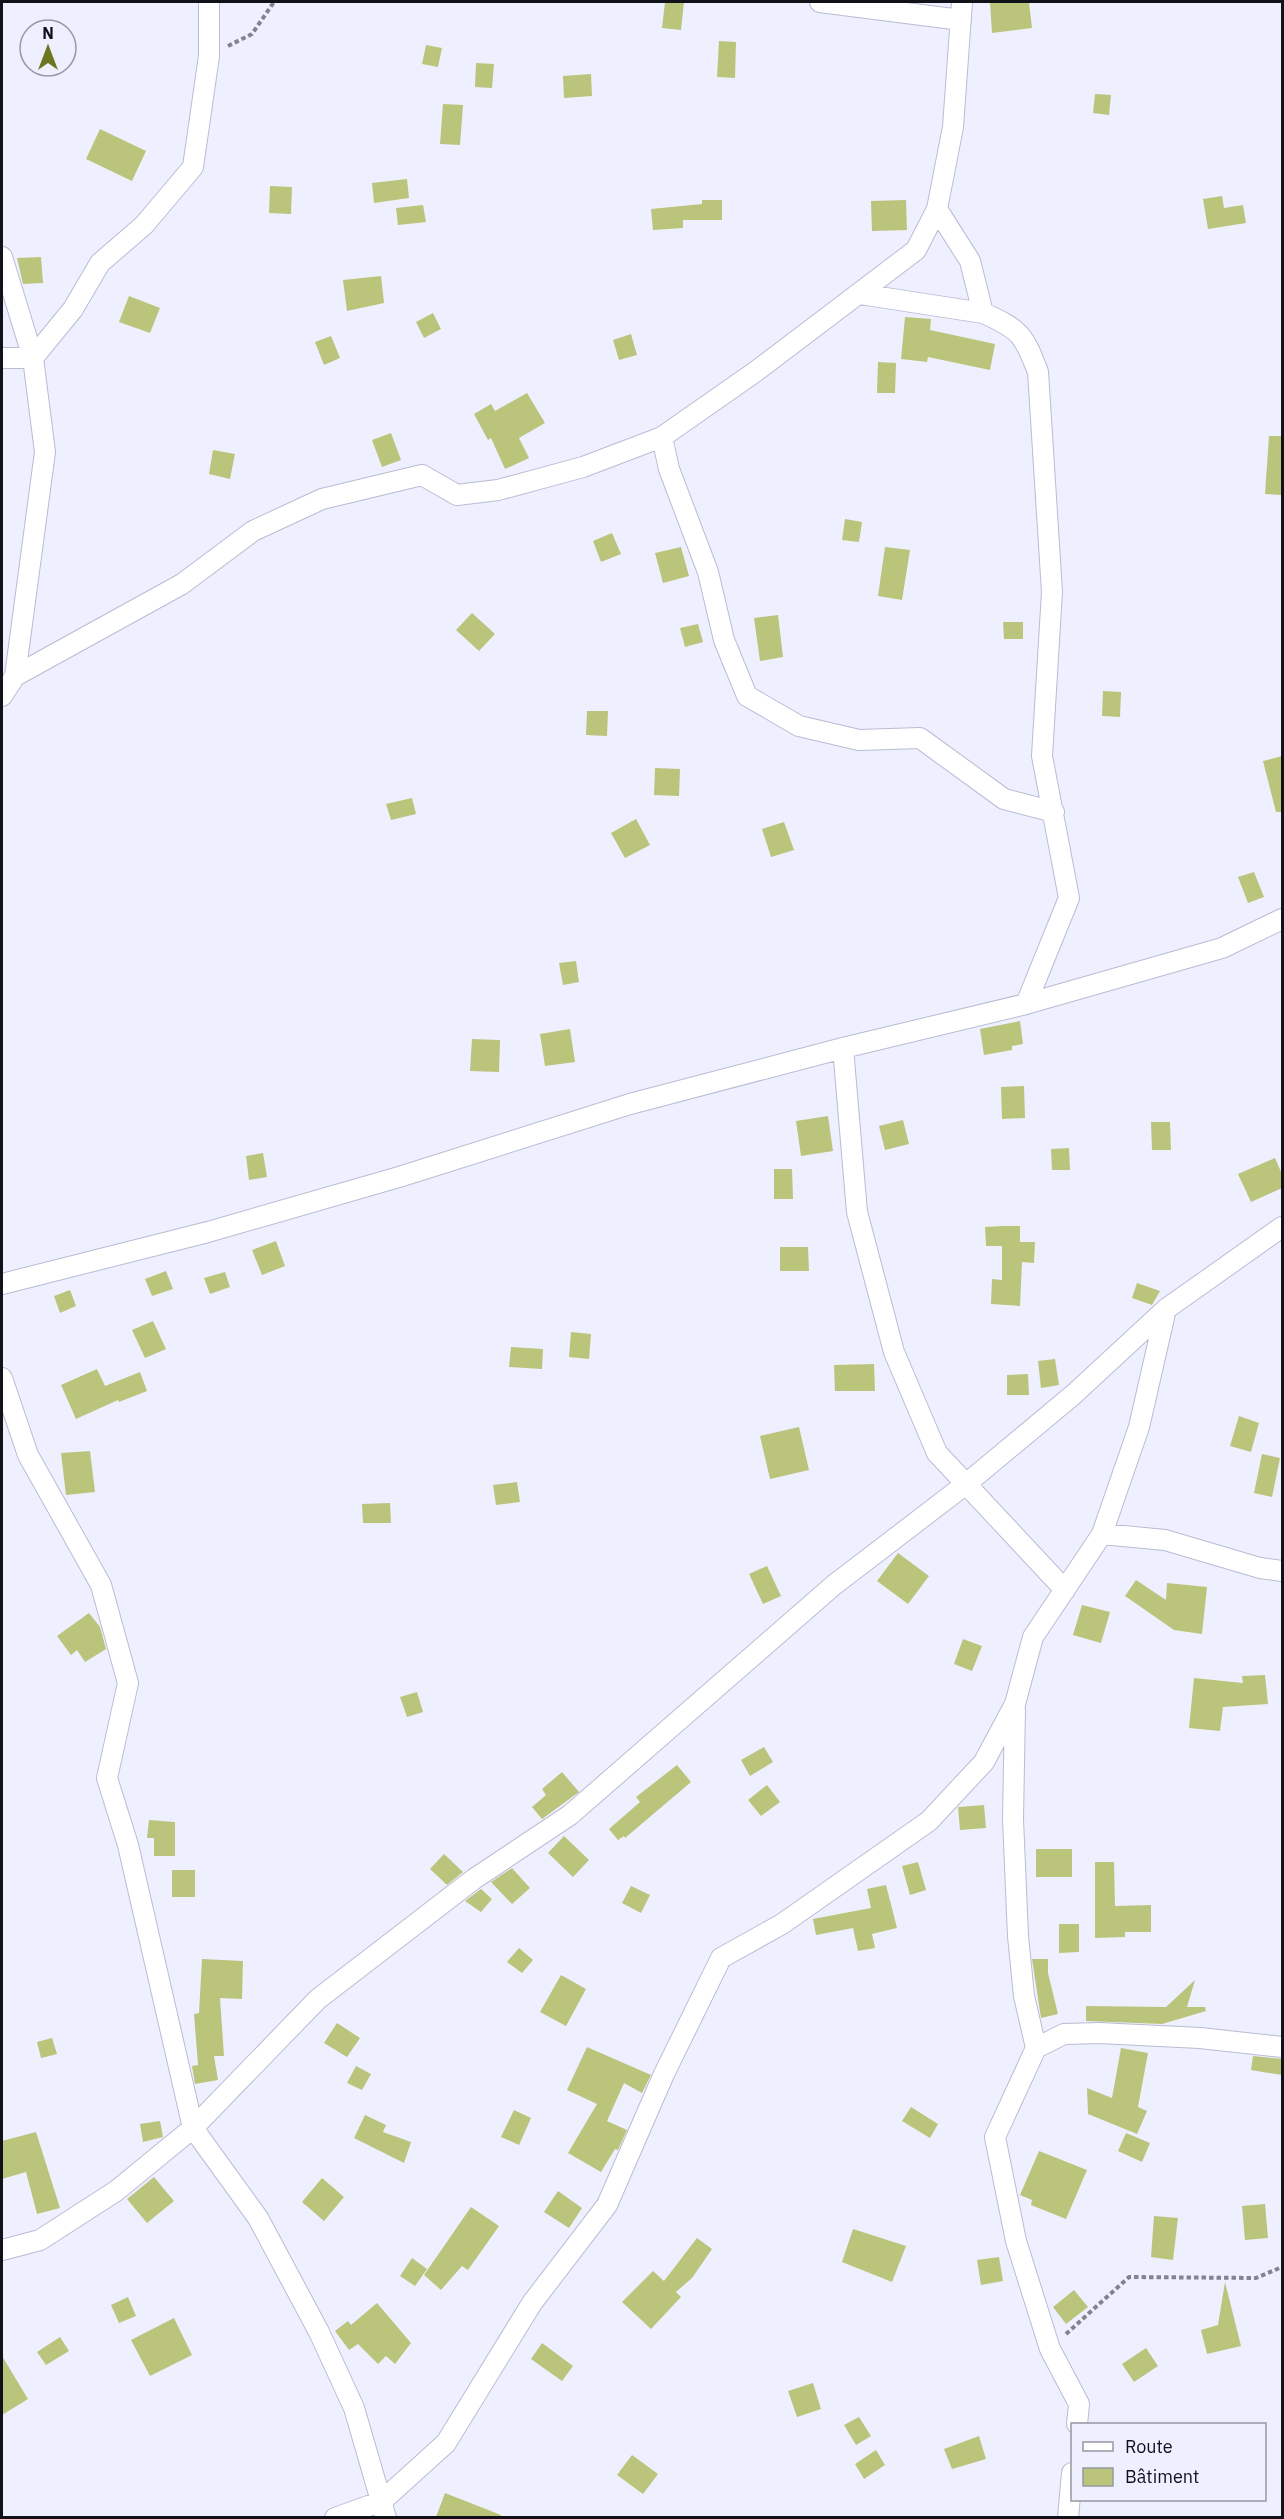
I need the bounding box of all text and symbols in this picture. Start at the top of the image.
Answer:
north arrow [18,18,78,78]
text: N [42,23,54,43]
legend [1071,2423,1266,2501]
text: Route [1125,2435,1173,2458]
text: Bâtiment [1125,2465,1199,2488]

